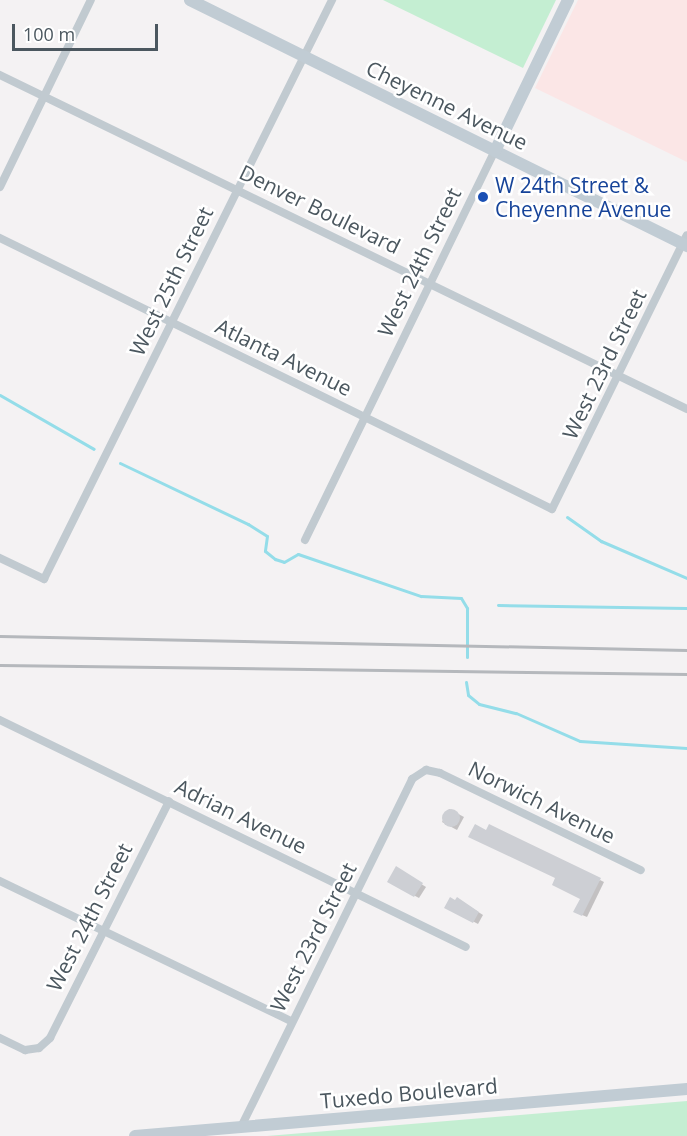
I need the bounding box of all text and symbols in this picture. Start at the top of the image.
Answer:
scale bar [15,12,160,50]
text: 100 m [23,22,75,46]
street label: Cheyenne Avenue [362,55,532,155]
street label: Denver Boulevard [235,159,405,259]
place label: W 24th Street & Cheyenne Avenue [495,172,671,222]
street label: West 24th Street [372,183,466,341]
marker: W 24th Street & Cheyenne Avenue [476,190,490,204]
street label: West 25th Street [124,202,218,360]
street label: West 23rd Street [557,285,651,443]
street label: Atlanta Avenue [212,313,356,401]
street label: Norwich Avenue [465,756,619,848]
street label: Adrian Avenue [171,773,311,859]
street label: West 24th Street [41,839,137,995]
street label: West 23rd Street [265,858,361,1016]
street label: Tuxedo Boulevard [319,1073,499,1113]

